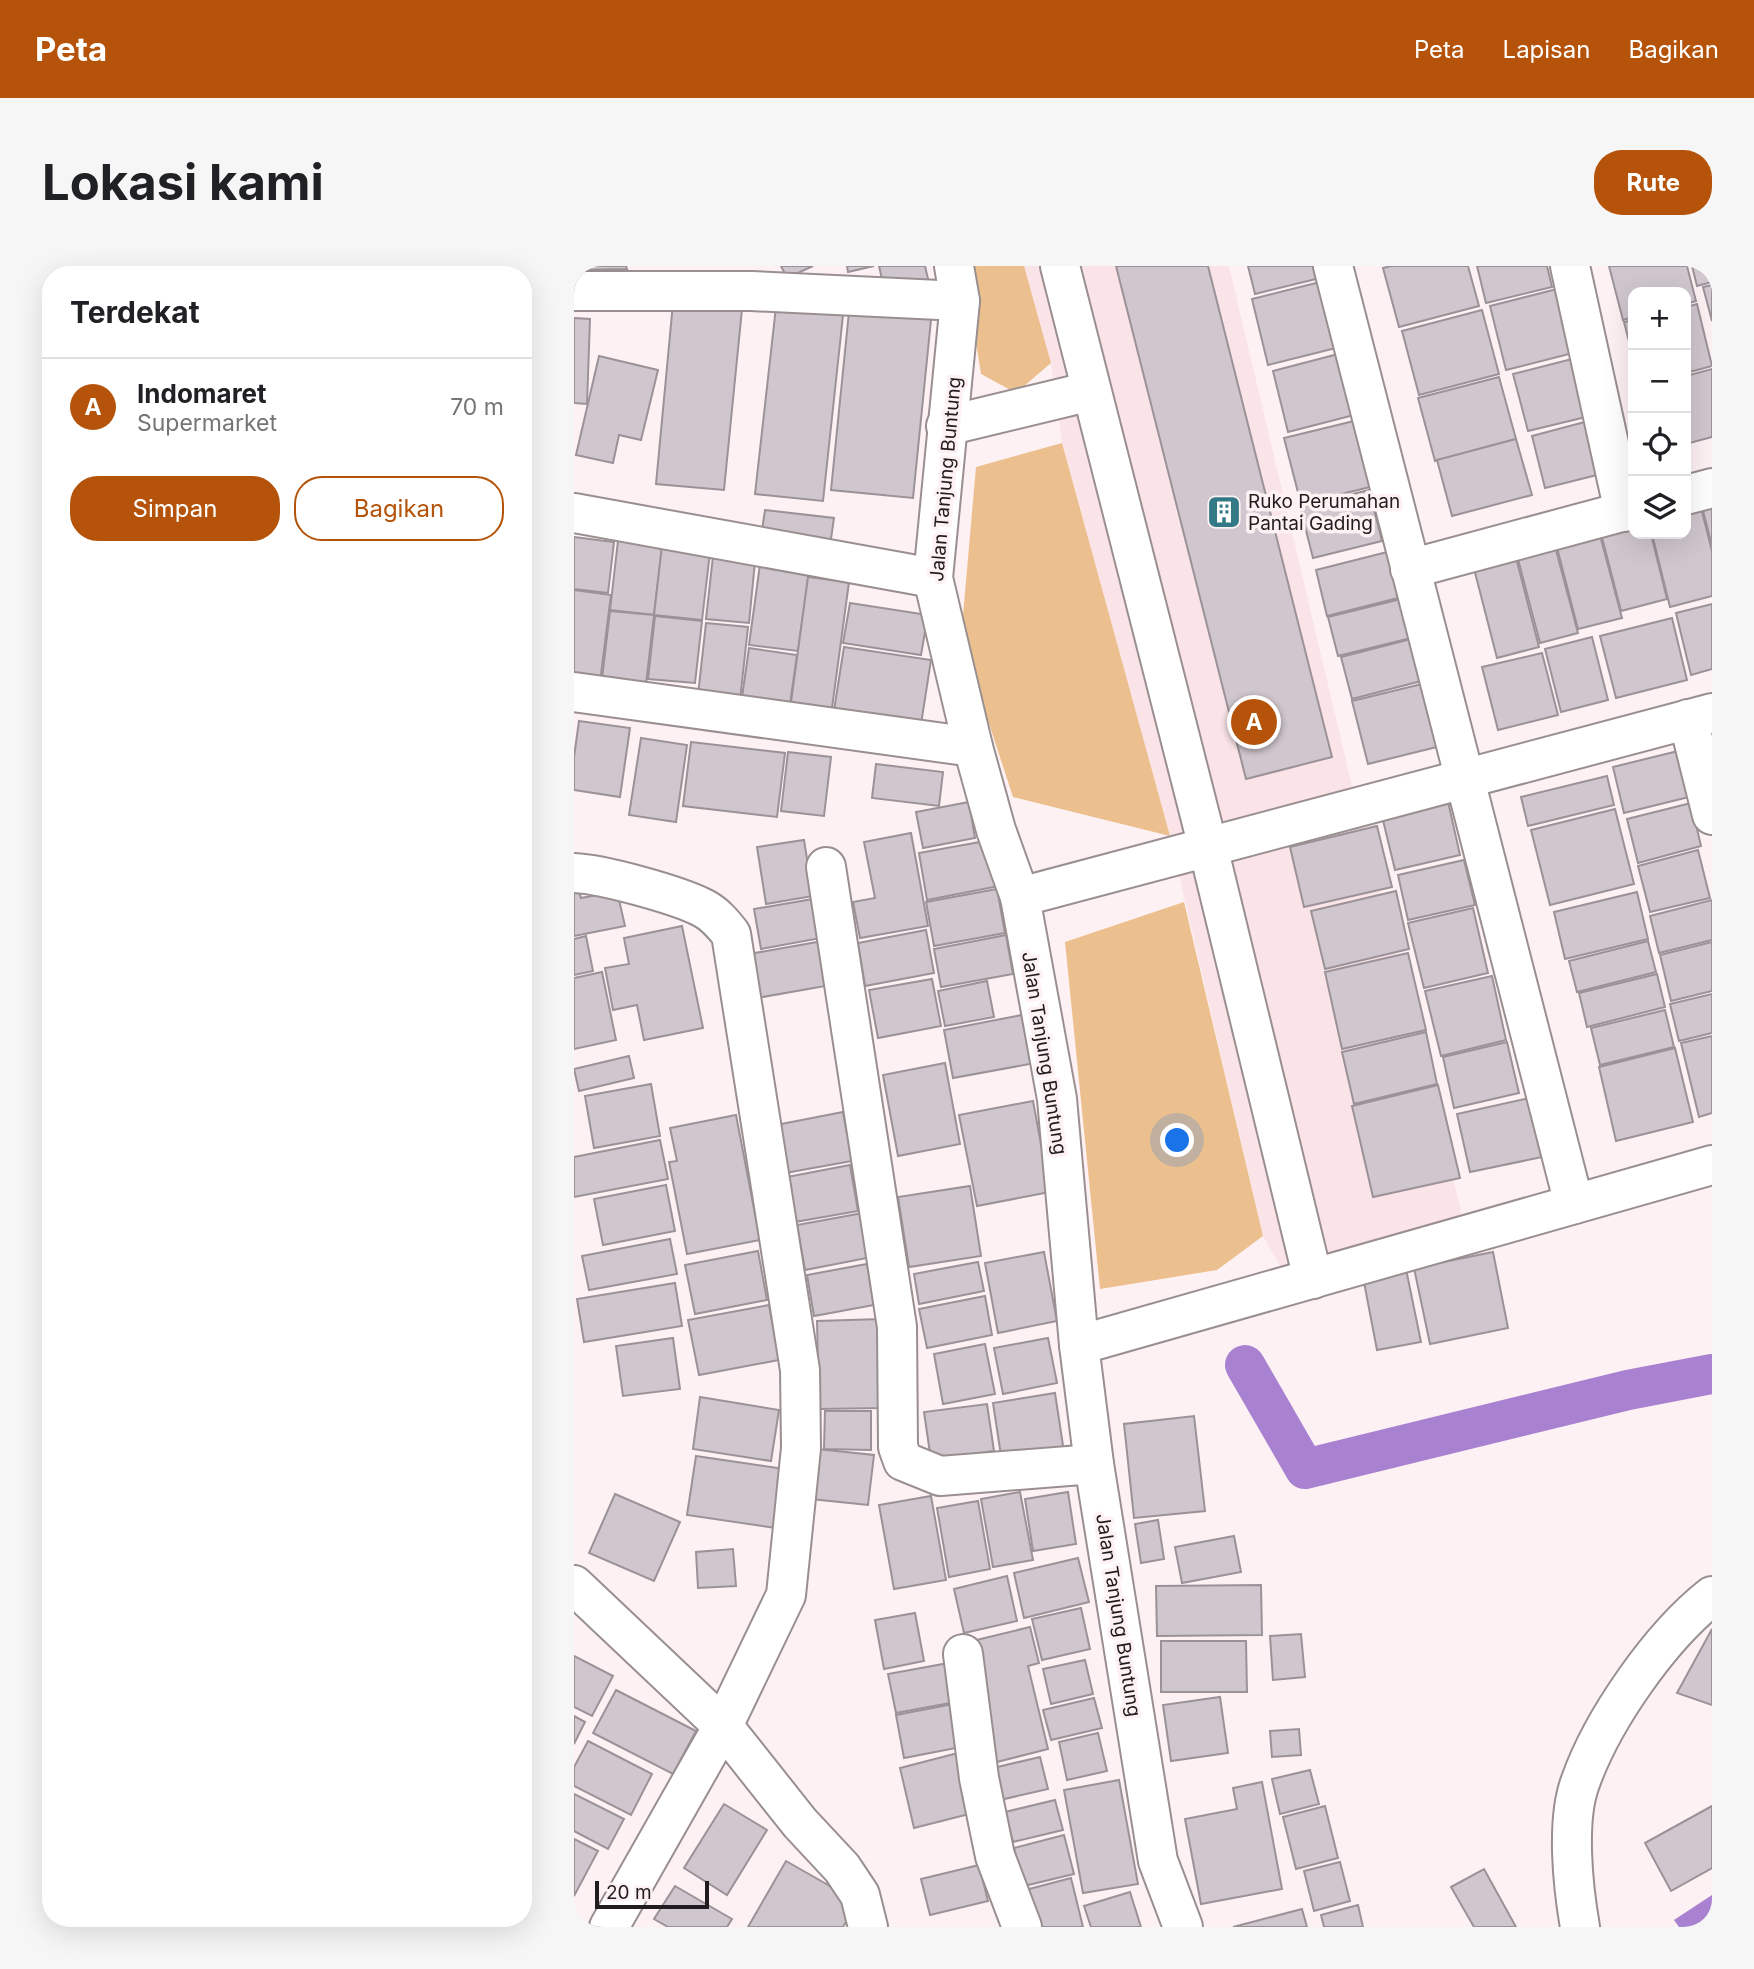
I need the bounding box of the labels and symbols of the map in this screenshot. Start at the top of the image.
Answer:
street label: Jalan Tanjung Buntung [925,376,966,582]
place label: Ruko Perumahan Pantai Gading [1248,490,1400,535]
building icon: Ruko Perumahan Pantai Gading [1205,493,1243,531]
pin: A [1231,696,1277,748]
street label: Jalan Tanjung Buntung [1017,950,1072,1156]
your location [1160,1123,1194,1157]
street label: Jalan Tanjung Buntung [1091,1512,1146,1718]
scale bar [595,1878,709,1910]

